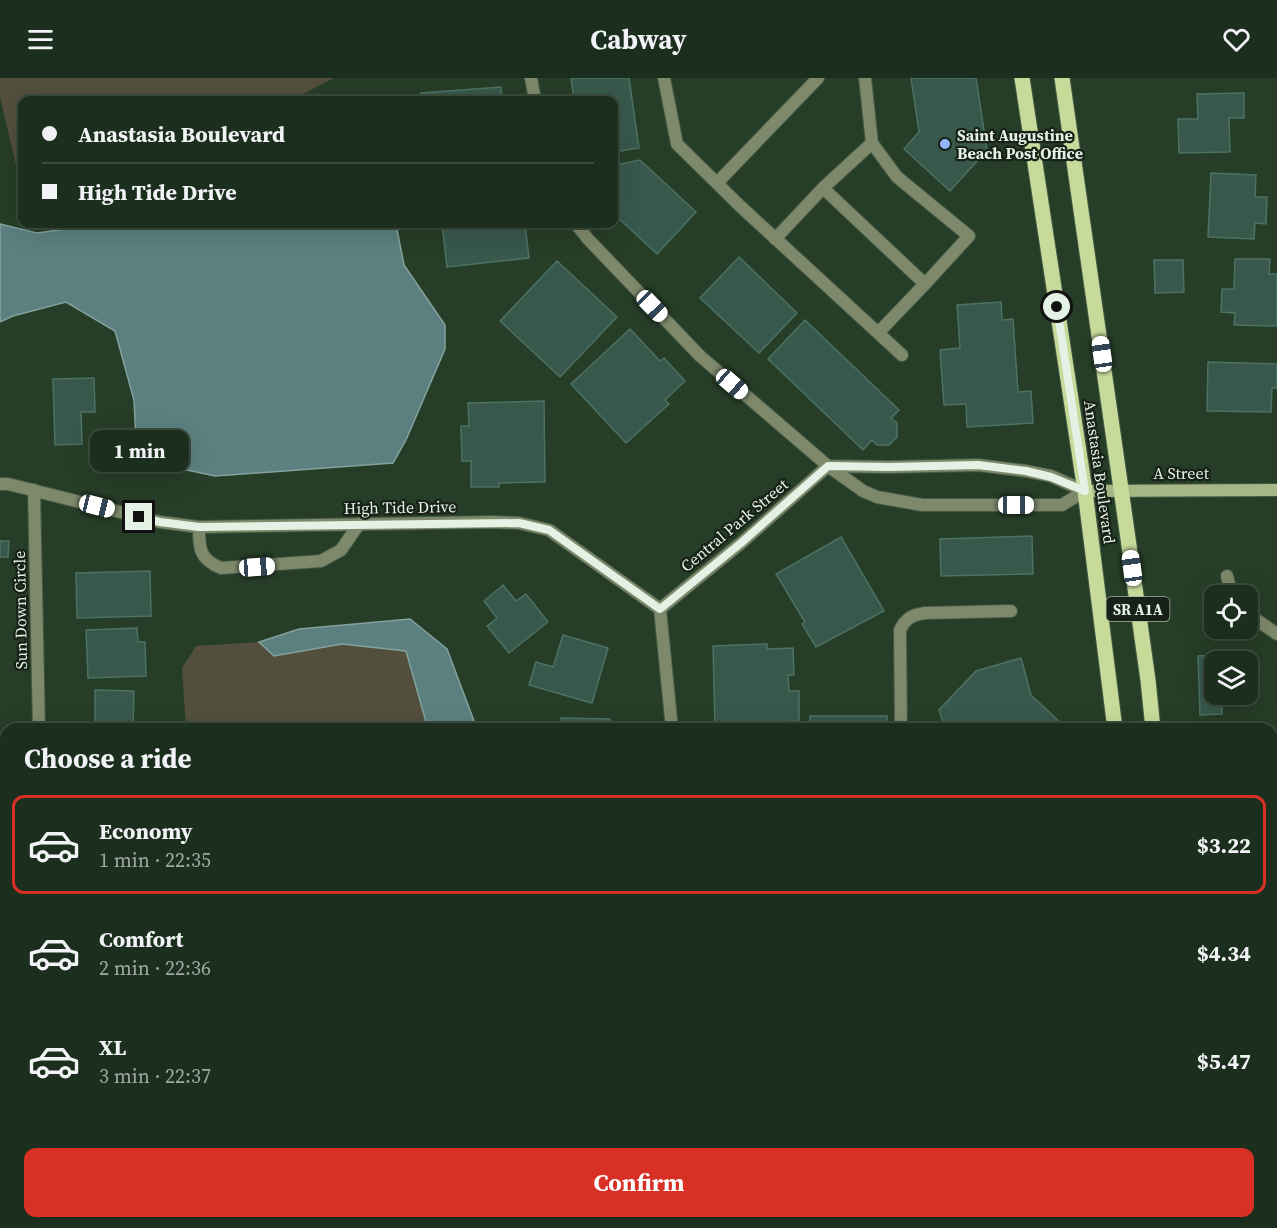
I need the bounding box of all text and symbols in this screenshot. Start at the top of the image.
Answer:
text: Cabway [590,21,687,58]
icon: menu [24,23,57,56]
icon: heart [1220,23,1253,56]
text: Anastasia Boulevard [78,119,285,149]
place label: Saint Augustine Beach Post Office [957,124,1083,164]
marker: Saint Augustine Beach Post Office [938,137,952,151]
text: High Tide Drive [78,177,237,207]
car [633,287,671,325]
route start [1043,293,1070,320]
car [1091,335,1113,373]
car [713,365,751,403]
street label: Anastasia Boulevard [1079,399,1121,545]
callout: 1 min [90,430,188,472]
text: 1 min [114,437,165,465]
street label: A Street [1153,462,1210,484]
street label: Central Park Street [676,473,793,577]
car [77,493,117,519]
street label: High Tide Drive [344,495,456,519]
car [998,496,1034,514]
route end [125,503,152,530]
car [1121,549,1143,587]
street label: Sun Down Circle [8,551,32,669]
car [238,557,276,577]
map controls [1204,585,1258,705]
button: locate [1204,585,1258,639]
road number: SR A1A [1106,597,1170,621]
button: layers [1204,651,1258,705]
text: Choose a ride [24,740,192,777]
text: Economy [99,816,193,846]
icon: car [27,818,81,872]
text: $3.22 [1197,830,1251,860]
text: 1 min · 22:35 [99,846,211,874]
text: Comfort [99,924,183,954]
icon: car [27,926,81,980]
text: $4.34 [1197,938,1251,968]
text: 2 min · 22:36 [99,954,211,982]
text: XL [99,1032,126,1062]
icon: car [27,1034,81,1088]
text: $5.47 [1197,1046,1251,1076]
text: 3 min · 22:37 [99,1062,211,1090]
button: Confirm [24,1148,1254,1217]

